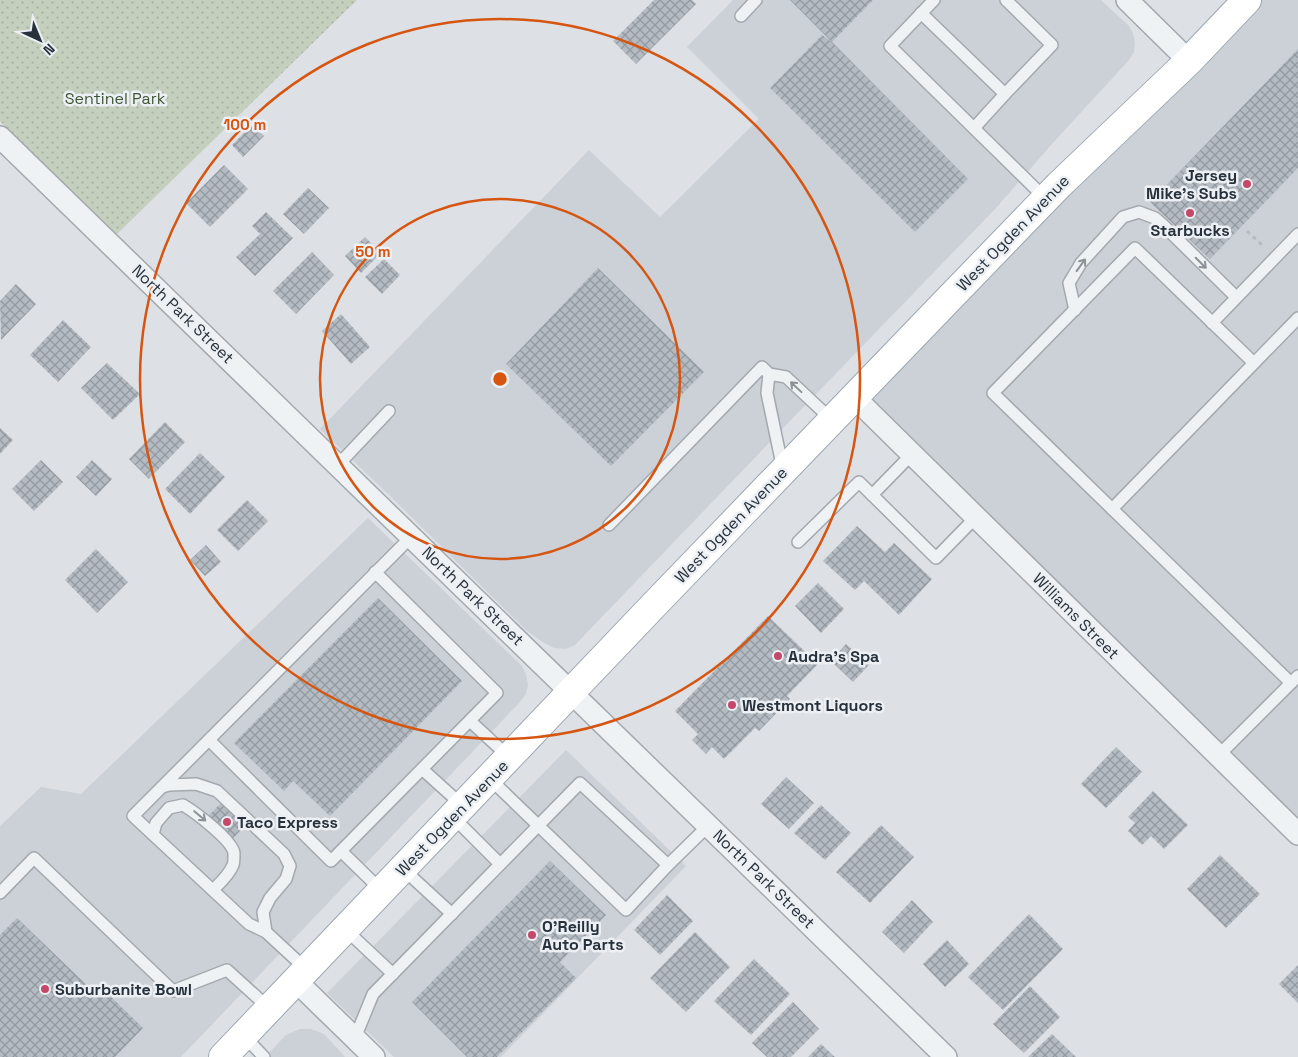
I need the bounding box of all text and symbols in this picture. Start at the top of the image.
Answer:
north arrow [15,15,65,65]
text: N [39,40,59,59]
park label: Sentinel Park [65,88,166,109]
text: 100 m [224,115,266,134]
place label: Jersey Mike's Subs [1146,165,1237,204]
street label: West Ogden Avenue [952,170,1074,296]
marker: Jersey Mike's Subs [1241,178,1253,190]
marker: Starbucks [1184,207,1196,219]
place label: Starbucks [1150,220,1230,241]
text: 50 m [355,242,391,261]
one-way arrow [1195,257,1208,269]
one-way arrow [1076,258,1086,272]
street label: North Park Street [127,260,239,368]
centre of rings [491,370,509,388]
one-way arrow [790,381,802,393]
street label: West Ogden Avenue [670,462,792,588]
street label: North Park Street [417,542,529,650]
street label: Williams Street [1028,568,1124,664]
place label: Audra's Spa [788,646,879,667]
marker: Audra's Spa [772,650,784,662]
place label: Westmont Liquors [742,695,883,716]
marker: Westmont Liquors [726,699,738,711]
street label: West Ogden Avenue [391,755,513,881]
one-way arrow [193,811,206,822]
place label: Taco Express [237,812,338,833]
marker: Taco Express [221,816,233,828]
street label: North Park Street [708,825,820,933]
place label: O'Reilly Auto Parts [542,916,624,955]
marker: O'Reilly Auto Parts [526,929,538,941]
place label: Suburbanite Bowl [55,979,192,1000]
marker: Suburbanite Bowl [39,983,51,995]

